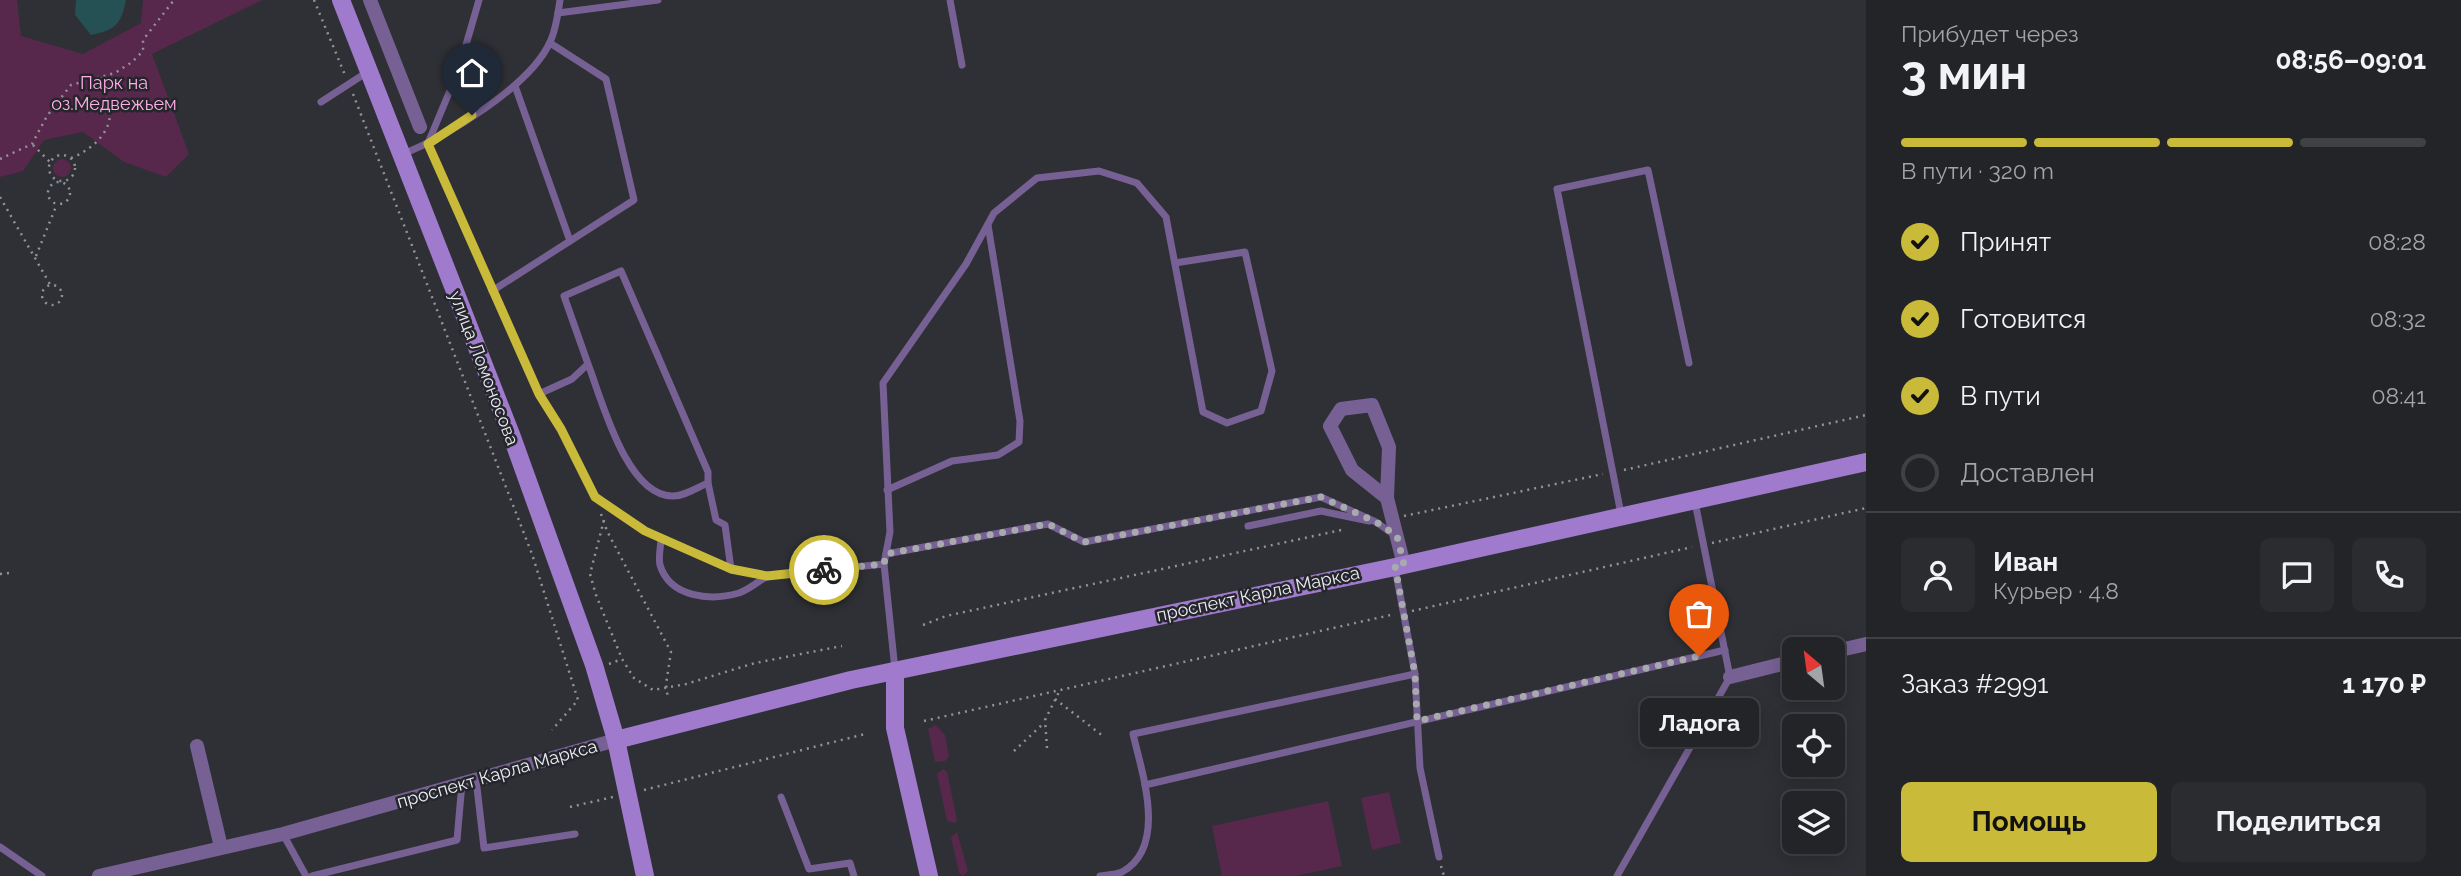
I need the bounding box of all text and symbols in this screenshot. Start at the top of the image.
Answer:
text: Прибудет через [1901,20,2079,47]
pin [442,43,502,115]
text: 08:56–09:01 [2276,45,2426,75]
text: 3 мин [1901,46,2027,100]
icon: home [453,54,491,92]
park label: Парк на оз.Медвежьем [51,72,177,114]
text: В пути · 320 m [1901,157,2054,184]
icon: check [1901,223,1939,261]
text: Принят [1960,227,2051,257]
text: 08:28 [2368,228,2426,255]
street label: улица Ломоносова [445,288,524,448]
icon: check [1901,300,1939,338]
text: Готовится [1960,304,2086,334]
text: 08:32 [2370,305,2426,332]
icon: check [1901,377,1939,415]
text: В пути [1960,381,2041,411]
text: 08:41 [2372,382,2426,409]
text: Доставлен [1960,458,2095,488]
courier [789,535,859,605]
button: person [1901,538,1975,612]
button: chat [2260,538,2334,612]
button: phone [2352,538,2426,612]
text: Иван [1993,547,2058,577]
icon: bike [805,551,843,589]
street label: проспект Карла Маркса [1154,562,1362,625]
text: Курьер · 4.8 [1993,577,2119,604]
pin [1669,584,1729,656]
icon: bag [1680,595,1718,633]
north arrow [1782,637,1844,700]
map controls [1782,637,1845,854]
text: Заказ #2991 [1901,669,2048,699]
text: 1 170 ₽ [2342,669,2426,699]
callout: Ладога [1640,698,1758,747]
text: Ладога [1659,709,1740,736]
button: locate [1782,714,1845,777]
street label: проспект Карла Маркса [394,735,599,812]
button: Помощь [1901,782,2157,862]
button: Поделиться [2171,782,2426,862]
button: layers [1782,791,1845,854]

